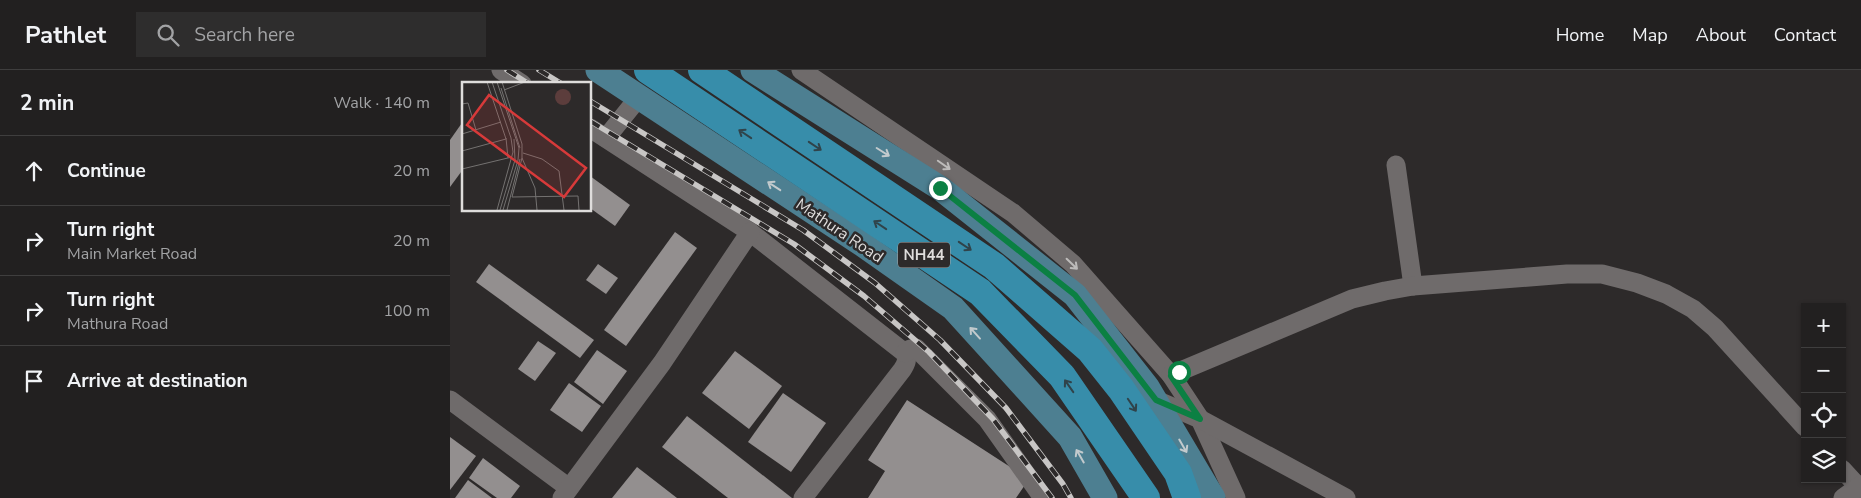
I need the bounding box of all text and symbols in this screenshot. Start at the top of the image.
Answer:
search box [136,12,486,57]
text: Pathlet [25,19,106,51]
icon: search [154,21,182,49]
text: Search here [194,22,295,48]
text: Home [1556,23,1604,47]
text: Map [1632,23,1668,47]
text: About [1696,23,1746,47]
text: Contact [1774,23,1836,47]
inset map [462,82,591,211]
text: 2 min [20,89,74,117]
text: Walk · 140 m [334,92,430,114]
one-way arrow [738,129,752,139]
one-way arrow [808,141,822,151]
one-way arrow [875,148,889,158]
icon: ahead [20,157,48,185]
text: Continue [67,158,146,184]
text: 20 m [393,160,430,182]
one-way arrow [937,160,951,170]
route end [929,177,952,200]
one-way arrow [767,181,781,191]
street label: Mathura Road [791,193,888,268]
text: Turn right [67,217,154,243]
one-way arrow [873,220,887,230]
icon: right [20,227,48,255]
text: 20 m [393,230,430,252]
one-way arrow [958,241,972,251]
road number: NH44 [898,242,950,268]
text: Main Market Road [67,243,197,265]
one-way arrow [1066,258,1079,270]
text: Turn right [67,287,154,313]
icon: right [20,297,48,325]
text: 100 m [383,300,430,322]
map controls [1801,303,1846,483]
button: + [1801,303,1846,348]
text: Mathura Road [67,313,168,335]
one-way arrow [969,326,981,339]
button: − [1801,348,1846,393]
route start [1168,361,1191,384]
icon: arrive [20,367,48,395]
text: Arrive at destination [67,368,248,394]
one-way arrow [1064,379,1074,393]
button: locate [1801,393,1846,438]
one-way arrow [1127,398,1137,412]
one-way arrow [1178,438,1188,452]
button: layers [1801,438,1846,483]
one-way arrow [1075,449,1085,463]

